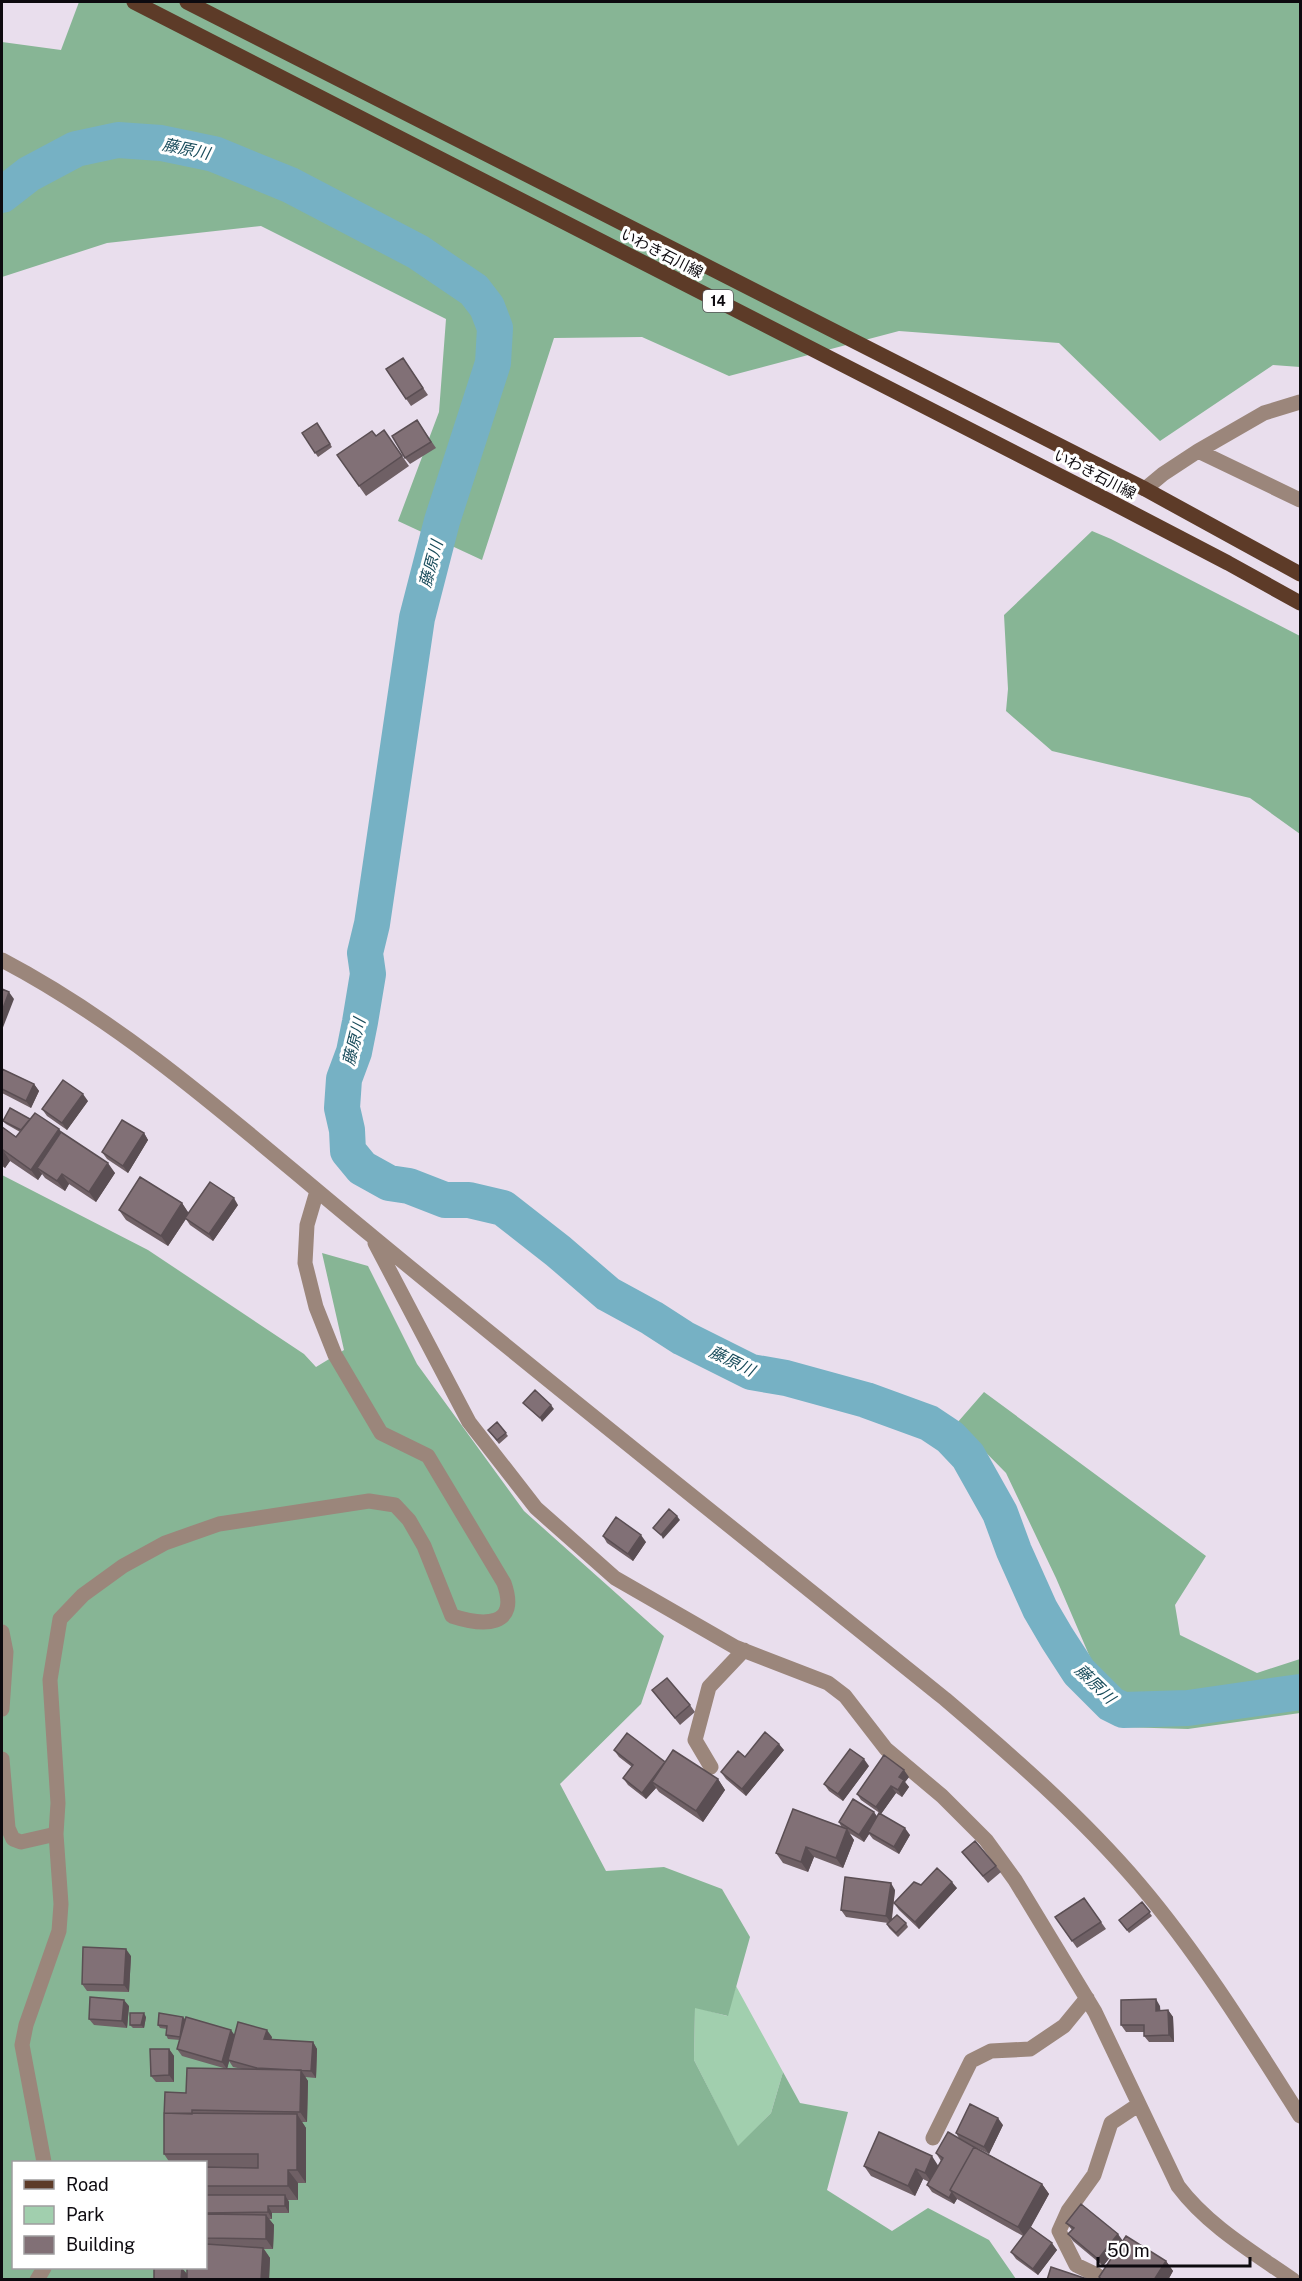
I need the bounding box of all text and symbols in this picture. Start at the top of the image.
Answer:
water label: 藤原川 [161,135,213,164]
street label: いわき石川線 [618,225,706,281]
road number: 14 [703,290,733,312]
street label: いわき石川線 [1051,446,1139,502]
water label: 藤原川 [416,536,447,590]
water label: 藤原川 [339,1014,370,1068]
water label: 藤原川 [706,1342,760,1381]
water label: 藤原川 [1071,1660,1120,1709]
legend [12,2161,207,2269]
text: Road [66,2174,109,2195]
text: Park [66,2204,104,2225]
scale bar [1098,2230,1250,2268]
text: Building [66,2234,135,2255]
text: 50 m [1107,2240,1150,2261]

